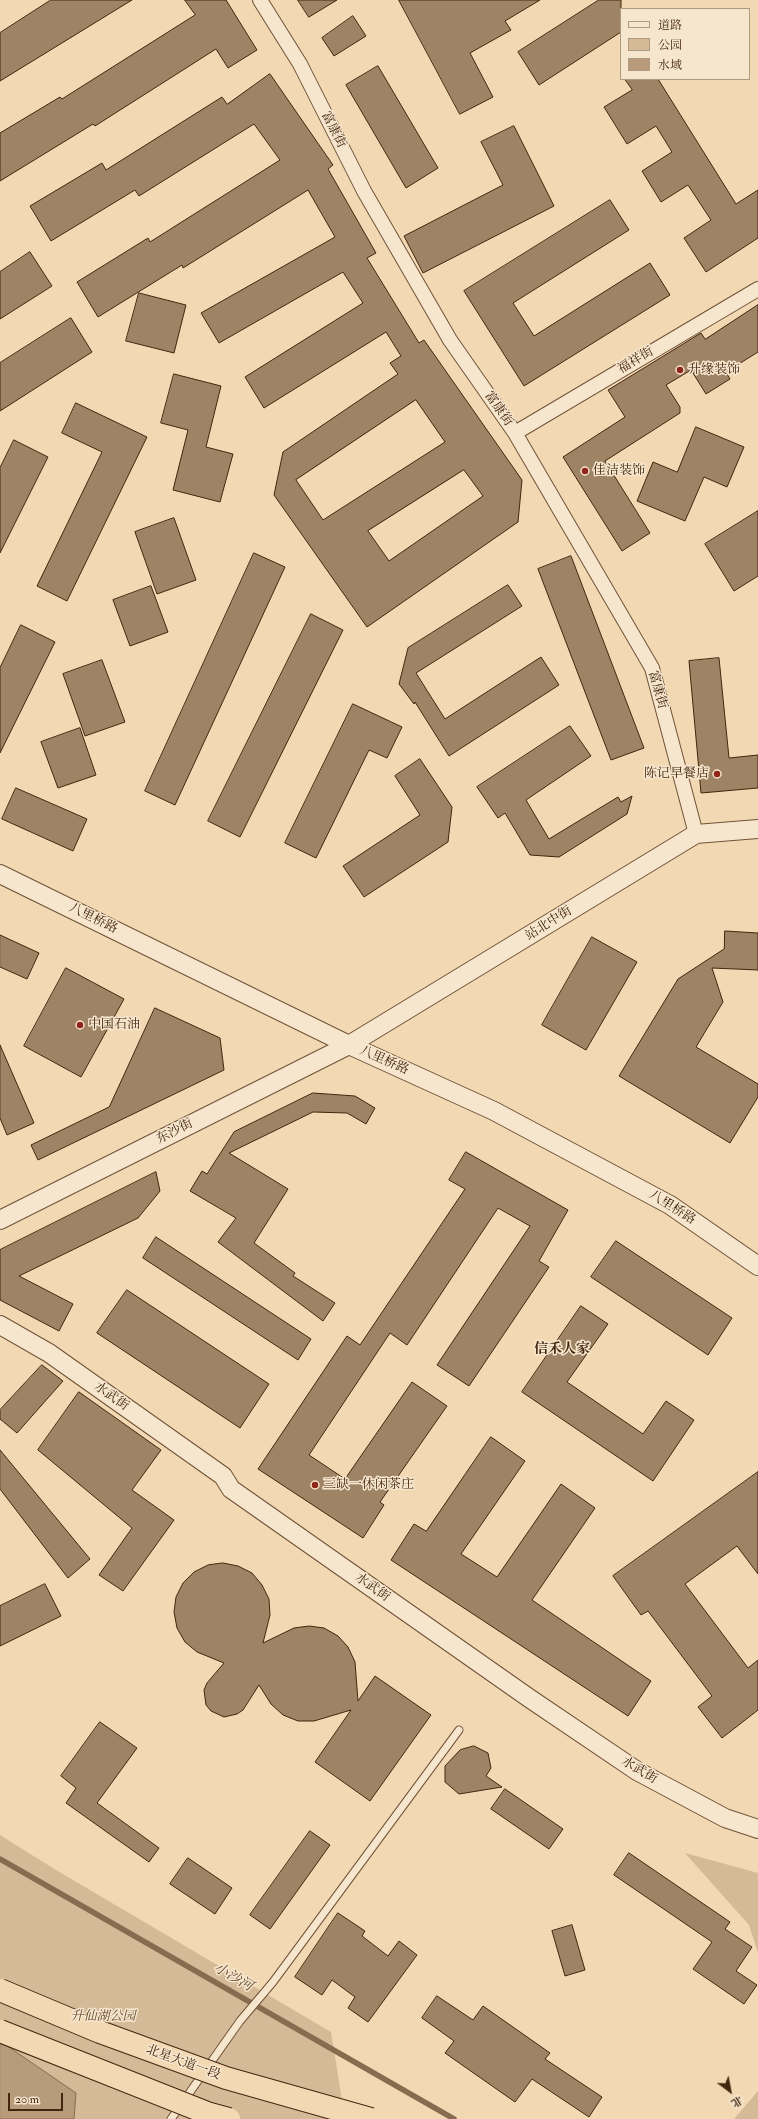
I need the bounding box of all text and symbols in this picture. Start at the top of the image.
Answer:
legend [620,8,750,80]
text: 道路 [658,18,682,33]
text: 公园 [658,38,682,53]
text: 水域 [658,58,682,73]
street label: 富康街 [317,109,349,151]
street label: 福祥街 [615,344,657,378]
place label: 升缘装饰 [688,362,740,378]
marker: 升缘装饰 [675,365,685,375]
street label: 富康街 [480,389,516,429]
place label: 佳洁装饰 [593,463,645,479]
marker: 佳洁装饰 [580,466,590,476]
street label: 富康街 [644,669,670,711]
place label: 陈记早餐店 [644,766,709,782]
marker: 陈记早餐店 [712,769,722,779]
street label: 八里桥路 [66,901,120,937]
street label: 站北中街 [523,904,575,944]
place label: 中国石油 [88,1017,140,1033]
marker: 中国石油 [75,1020,85,1030]
street label: 八里桥路 [357,1043,411,1079]
street label: 东沙街 [154,1116,196,1148]
street label: 八里桥路 [646,1188,698,1228]
district label: 信禾人家 [534,1342,590,1358]
street label: 水武街 [91,1379,131,1415]
place label: 三缺一休闲茶庄 [323,1477,414,1493]
marker: 三缺一休闲茶庄 [310,1480,320,1490]
street label: 水武街 [352,1570,392,1606]
street label: 水武街 [618,1754,660,1788]
water label: 小沙河 [211,1960,255,1996]
park label: 升仙湖公园 [71,2009,135,2025]
street label: 北星大道一段 [144,2042,222,2084]
north arrow [710,2071,750,2111]
scale bar [10,2085,65,2111]
text: 20 m [15,2092,39,2107]
text: 北 [729,2093,745,2110]

